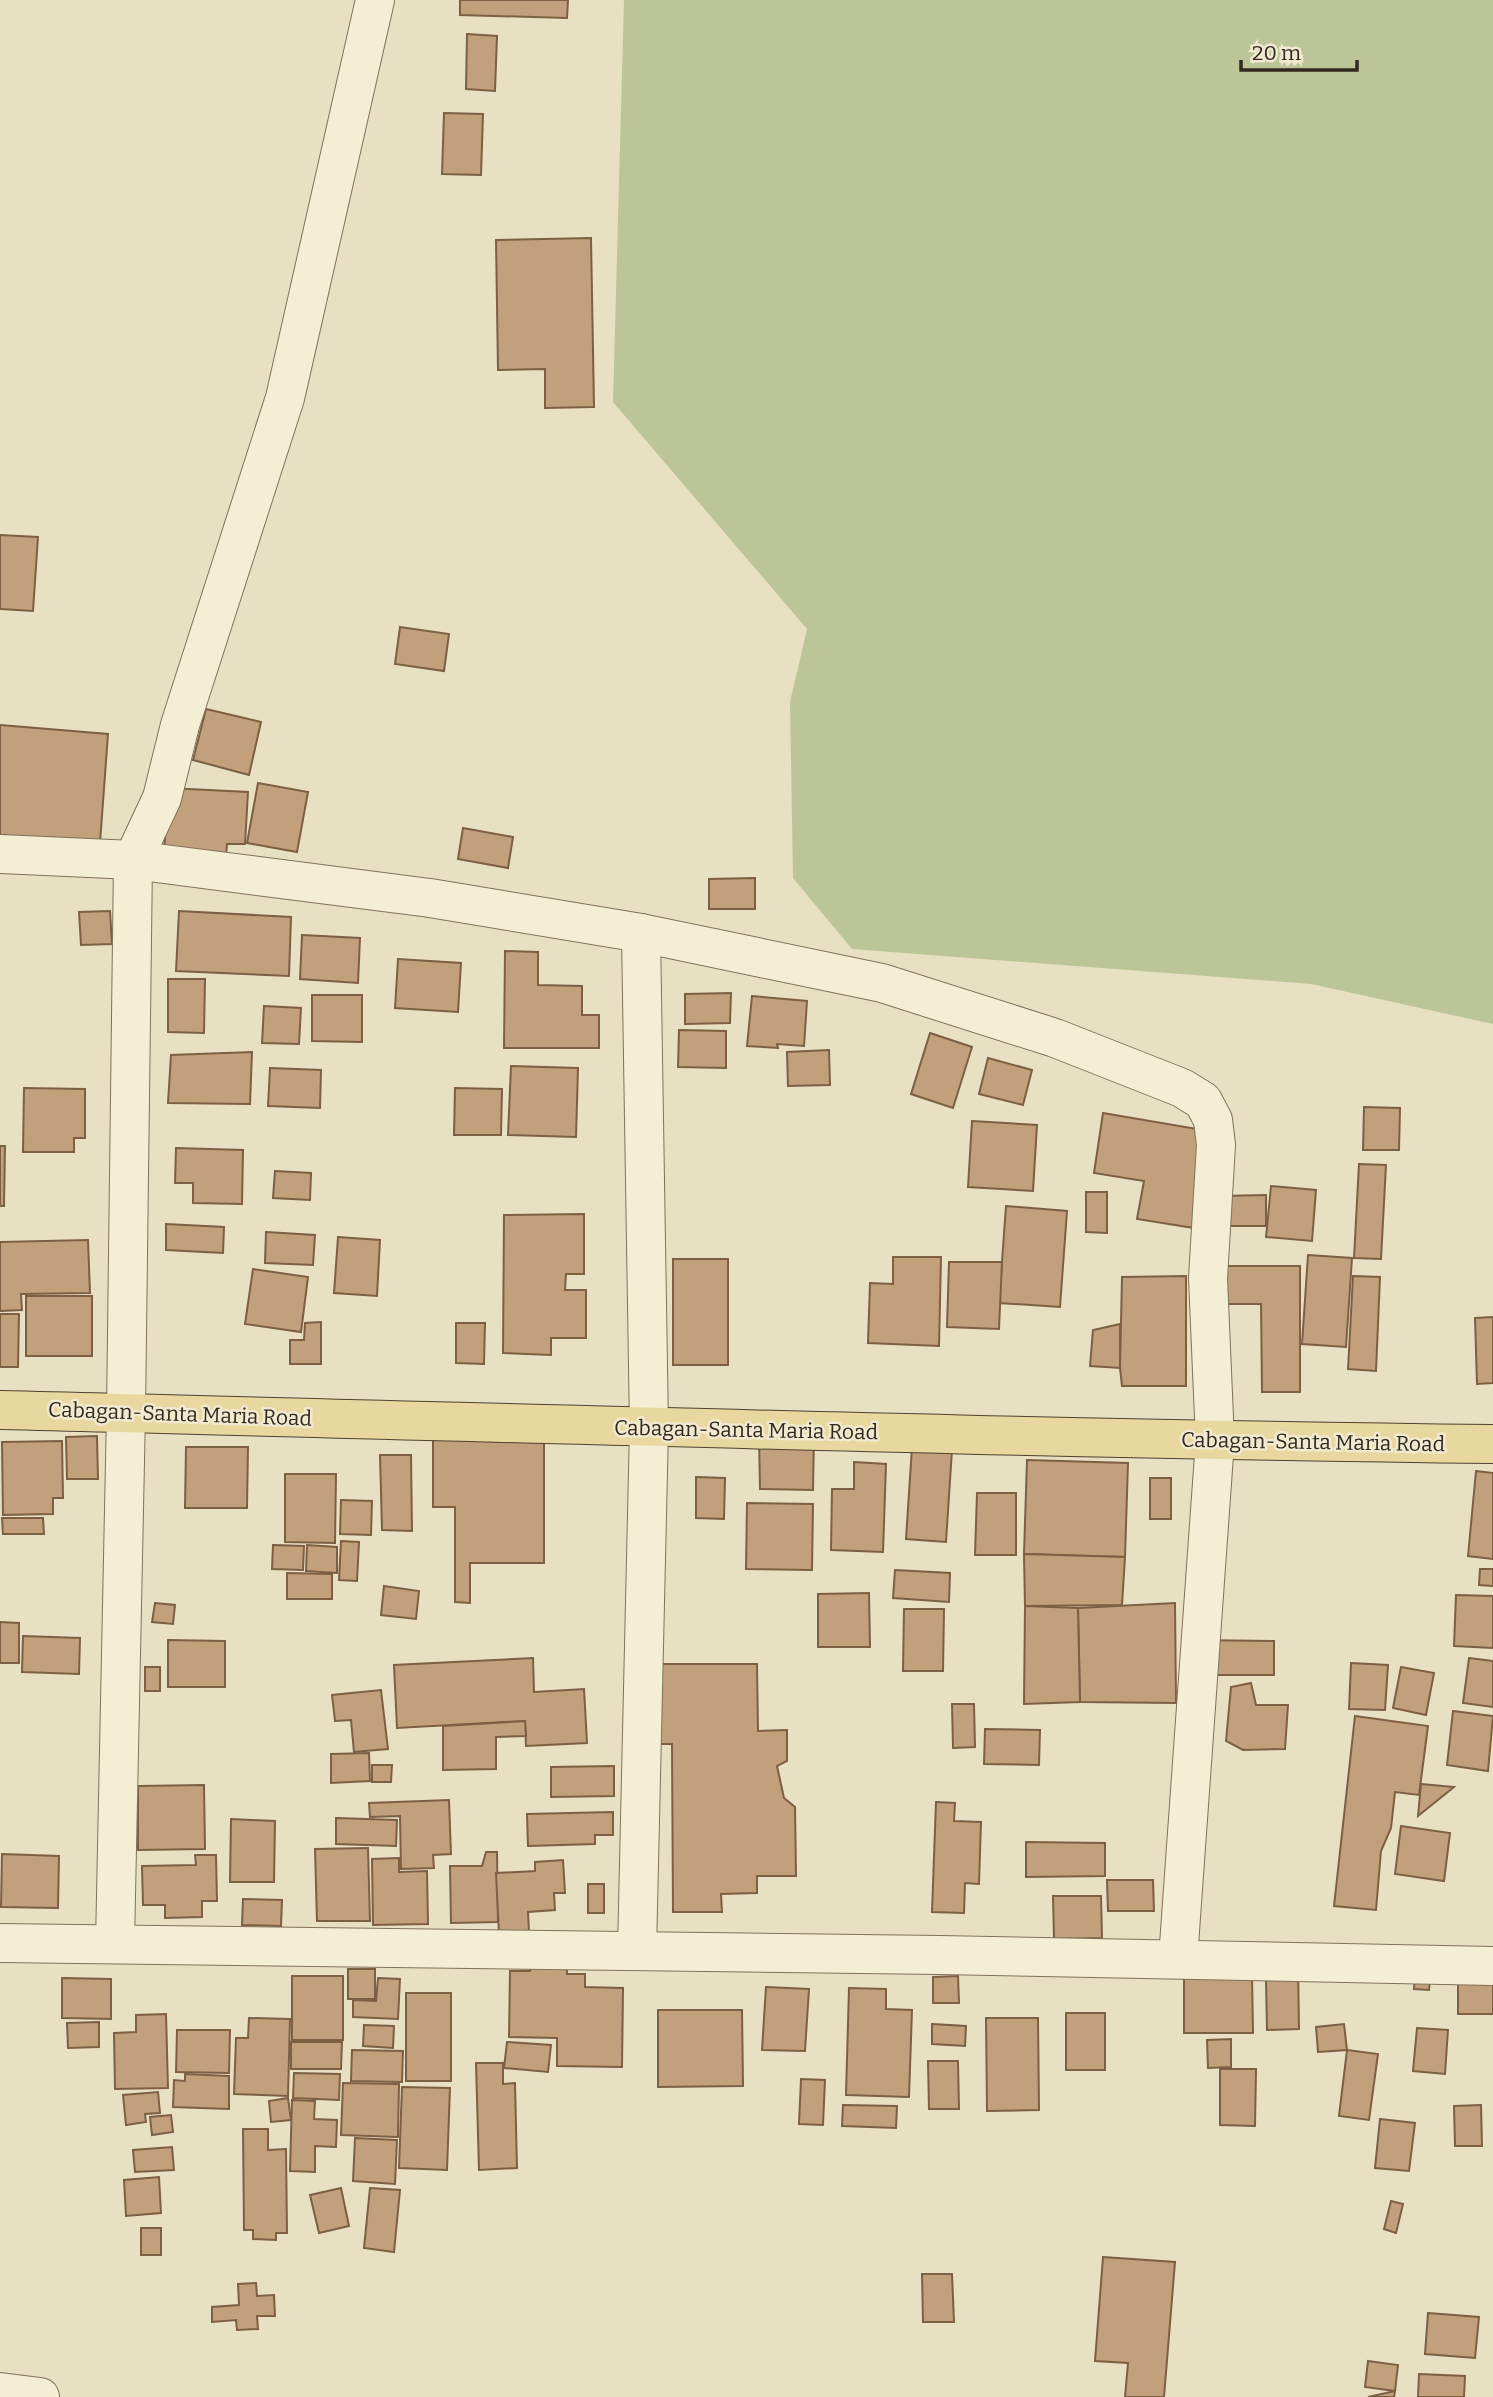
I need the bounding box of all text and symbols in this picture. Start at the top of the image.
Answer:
scale bar [1241,28,1356,72]
text: 20 m [1252,40,1301,66]
street label: Cabagan-Santa Maria Road [48,1396,312,1432]
street label: Cabagan-Santa Maria Road [614,1415,878,1445]
street label: Cabagan-Santa Maria Road [1181,1427,1445,1457]

